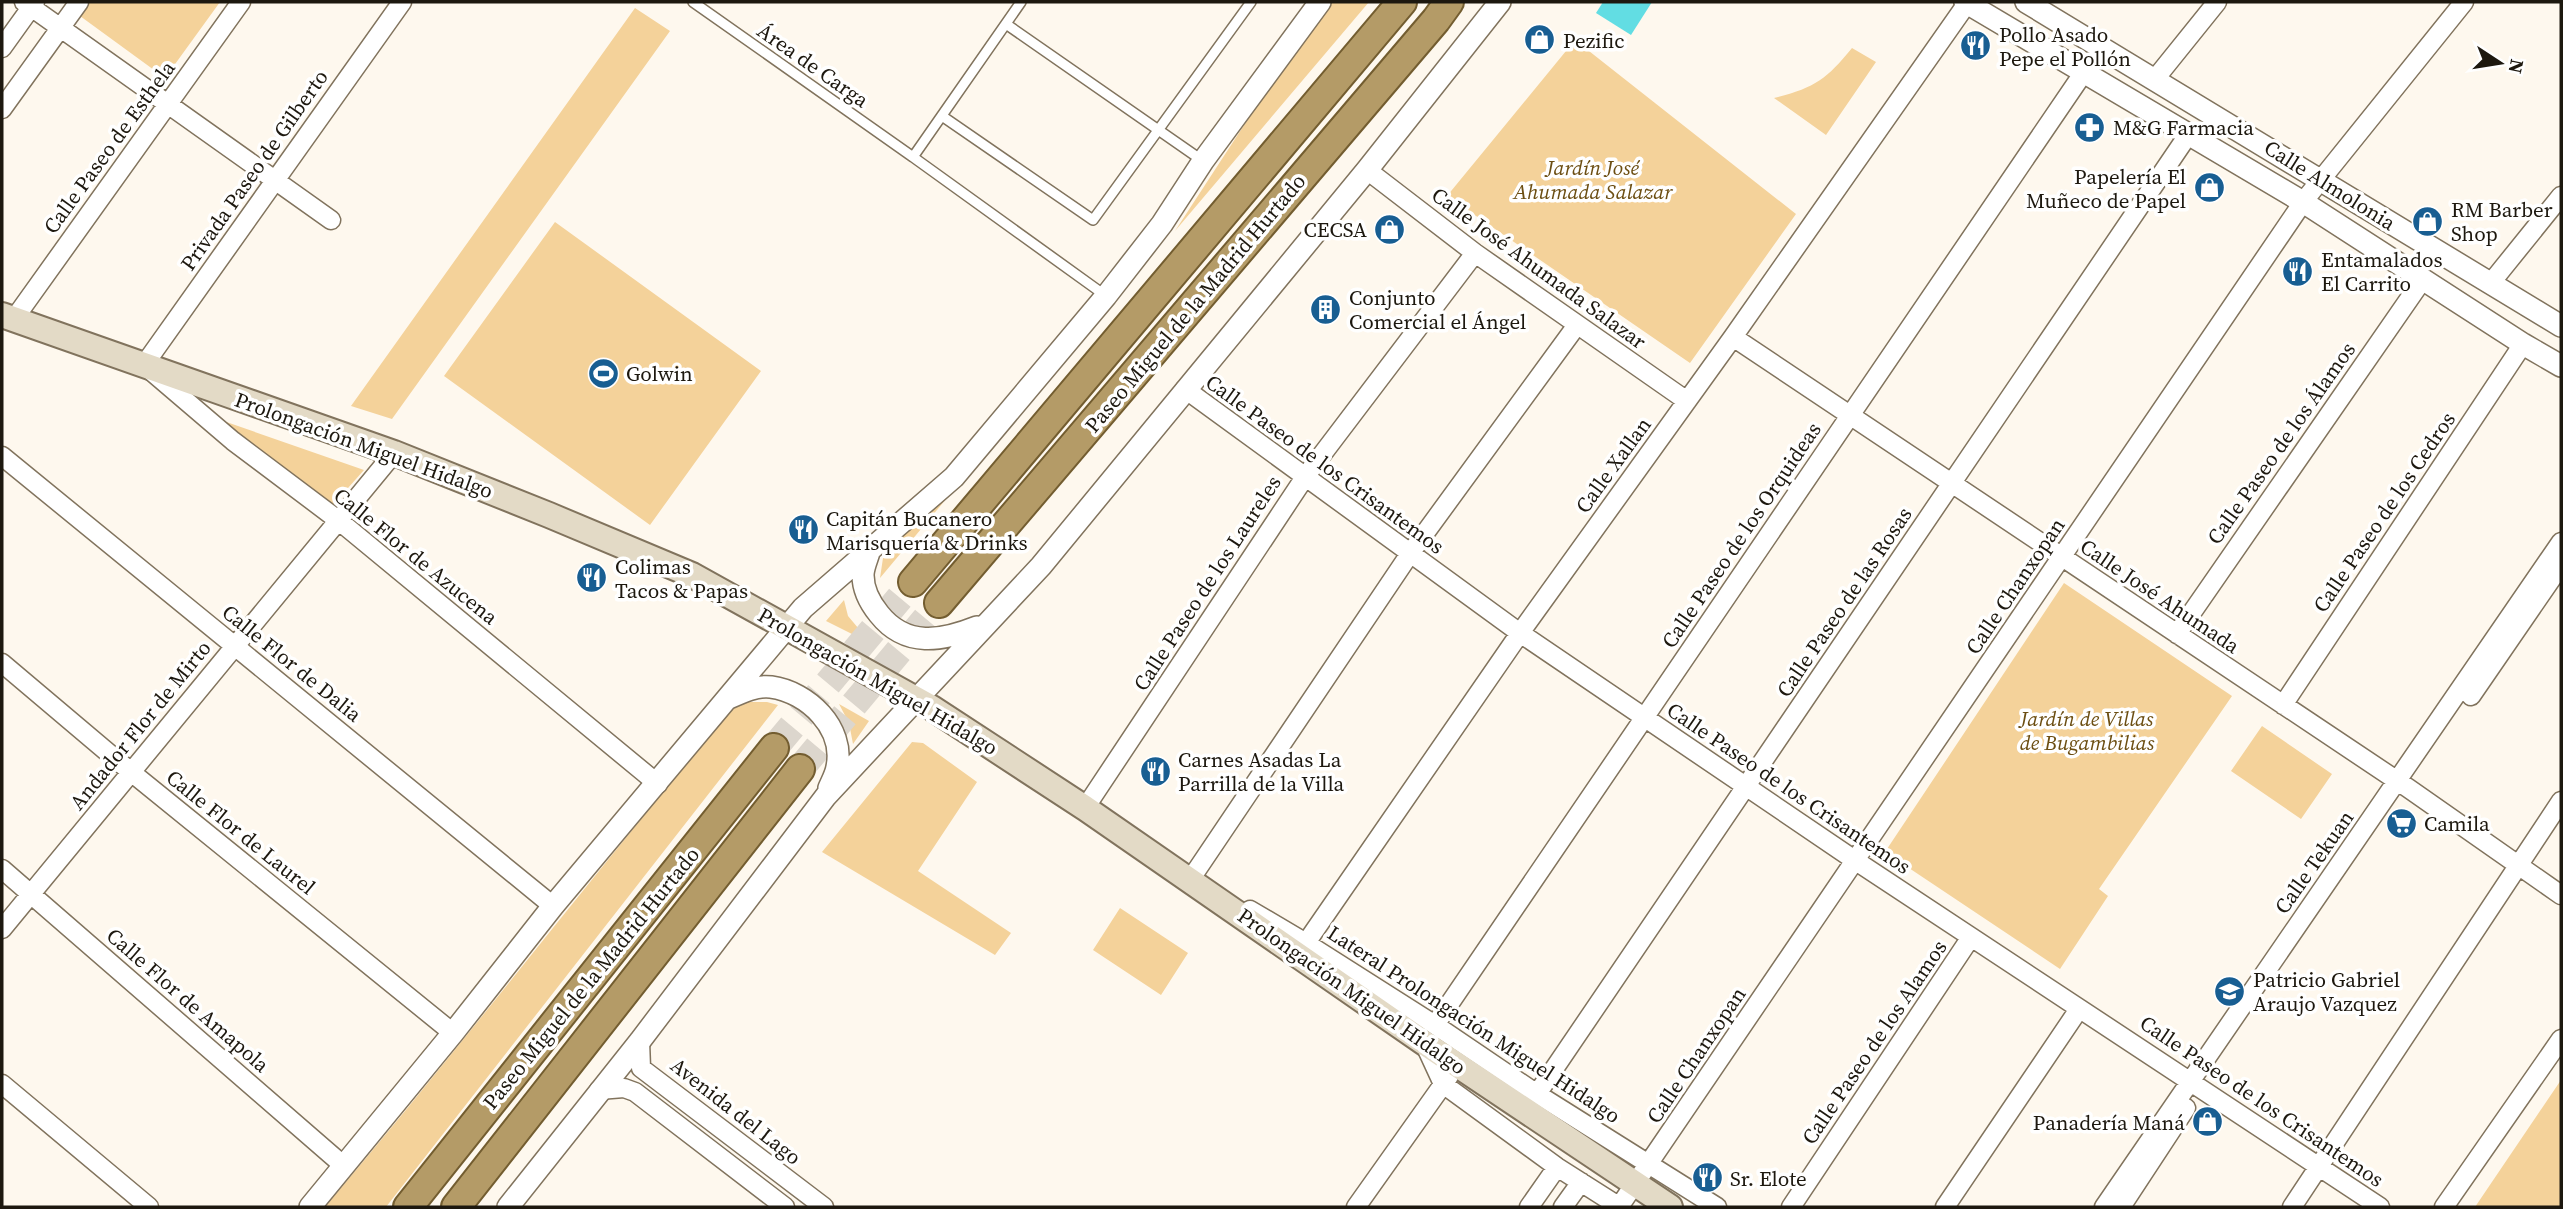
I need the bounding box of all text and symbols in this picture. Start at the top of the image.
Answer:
street label: Área de Carga [751,16,875,114]
place label: Pollo Asado Pepe el Pollón [1999,20,2131,73]
shop icon: Pezific [1523,23,1557,57]
place label: Pezific [1563,26,1625,55]
north arrow [2465,28,2535,98]
restaurant icon: Pollo Asado Pepe el Pollón [1959,29,1993,63]
street label: Calle Paseo de Esthela [36,54,182,239]
text: N [2502,57,2531,76]
street label: Privada Paseo de Gilberto [173,64,335,276]
pharmacy icon: M&G Farmacia [2073,110,2107,144]
place label: M&G Farmacia [2113,113,2254,142]
street label: Calle Almolonia [2259,133,2402,237]
park label: Jardín José Ahumada Salazar [1512,153,1673,206]
place label: Papelería El Muñeco de Papel [2026,162,2186,215]
street label: Paseo Miguel de la Madrid Hurtado [1078,167,1312,439]
shop icon: Papelería El Muñeco de Papel [2192,171,2226,205]
street label: Calle José Ahumada Salazar [1426,180,1652,356]
place label: RM Barber Shop [2451,195,2553,248]
shop icon: RM Barber Shop [2411,204,2445,238]
shop icon: CECSA [1373,212,1407,246]
place label: CECSA [1304,215,1367,244]
place label: Entamalados El Carrito [2321,245,2443,298]
restaurant icon: Entamalados El Carrito [2281,254,2315,288]
place label: Conjunto Comercial el Ángel [1349,283,1526,336]
building icon: Conjunto Comercial el Ángel [1309,292,1343,326]
street label: Calle Paseo de los Álamos [2200,336,2362,550]
sports icon: Golwin [586,356,620,390]
place label: Golwin [626,359,693,388]
street label: Calle Paseo de los Crisantemos [1200,367,1450,561]
street label: Prolongación Miguel Hidalgo [231,385,497,505]
street label: Calle Paseo de los Cedros [2306,406,2462,618]
street label: Calle Xallan [1568,411,1658,519]
street label: Calle Paseo de los Orquideas [1654,416,1828,654]
street label: Calle Paseo de los Laureles [1126,470,1288,696]
street label: Calle Flor de Azucena [328,481,504,631]
street label: Calle Paseo de las Rosas [1769,501,1919,703]
place label: Capitán Bucanero Marisquería & Drinks [826,504,1028,557]
street label: Calle Chanxopan [1959,512,2072,660]
restaurant icon: Capitán Bucanero Marisquería & Drinks [786,513,820,547]
street label: Calle José Ahumada [2075,532,2246,660]
place label: Colimas Tacos & Papas [615,552,748,605]
restaurant icon: Colimas Tacos & Papas [575,561,609,595]
street label: Calle Flor de Dalia [216,598,368,729]
street label: Prolongación Miguel Hidalgo [753,600,1003,762]
street label: Andador Flor de Mirto [63,634,217,816]
street label: Calle Paseo de los Crisantemos [1661,695,1917,881]
park label: Jardín de Villas de Bugambilias [2018,704,2155,757]
place label: Carnes Asadas La Parrilla de la Villa [1178,745,1344,798]
restaurant icon: Carnes Asadas La Parrilla de la Villa [1138,754,1172,788]
street label: Calle Flor de Laurel [160,763,322,901]
street label: Calle Tekuan [2268,804,2361,920]
supermarket icon: Camila [2384,806,2418,840]
place label: Camila [2424,809,2490,838]
street label: Paseo Miguel de la Madrid Hurtado [476,841,706,1115]
street label: Prolongación Miguel Hidalgo [1232,901,1472,1081]
street label: Lateral Prolongación Miguel Hidalgo [1322,918,1626,1130]
street label: Calle Flor de Amapola [100,921,276,1079]
street label: Calle Paseo de los Alamos [1795,934,1953,1150]
place label: Patricio Gabriel Araujo Vazquez [2253,965,2400,1018]
school or university icon: Patricio Gabriel Araujo Vazquez [2213,974,2247,1008]
street label: Calle Chanxopan [1640,981,1753,1129]
street label: Calle Paseo de los Crisantemos [2134,1008,2390,1194]
street label: Avenida del Lago [665,1051,807,1171]
shop icon: Panadería Maná [2191,1105,2225,1139]
place label: Panadería Maná [2033,1108,2185,1137]
restaurant icon: Sr. Elote [1690,1161,1724,1195]
place label: Sr. Elote [1730,1164,1807,1193]

